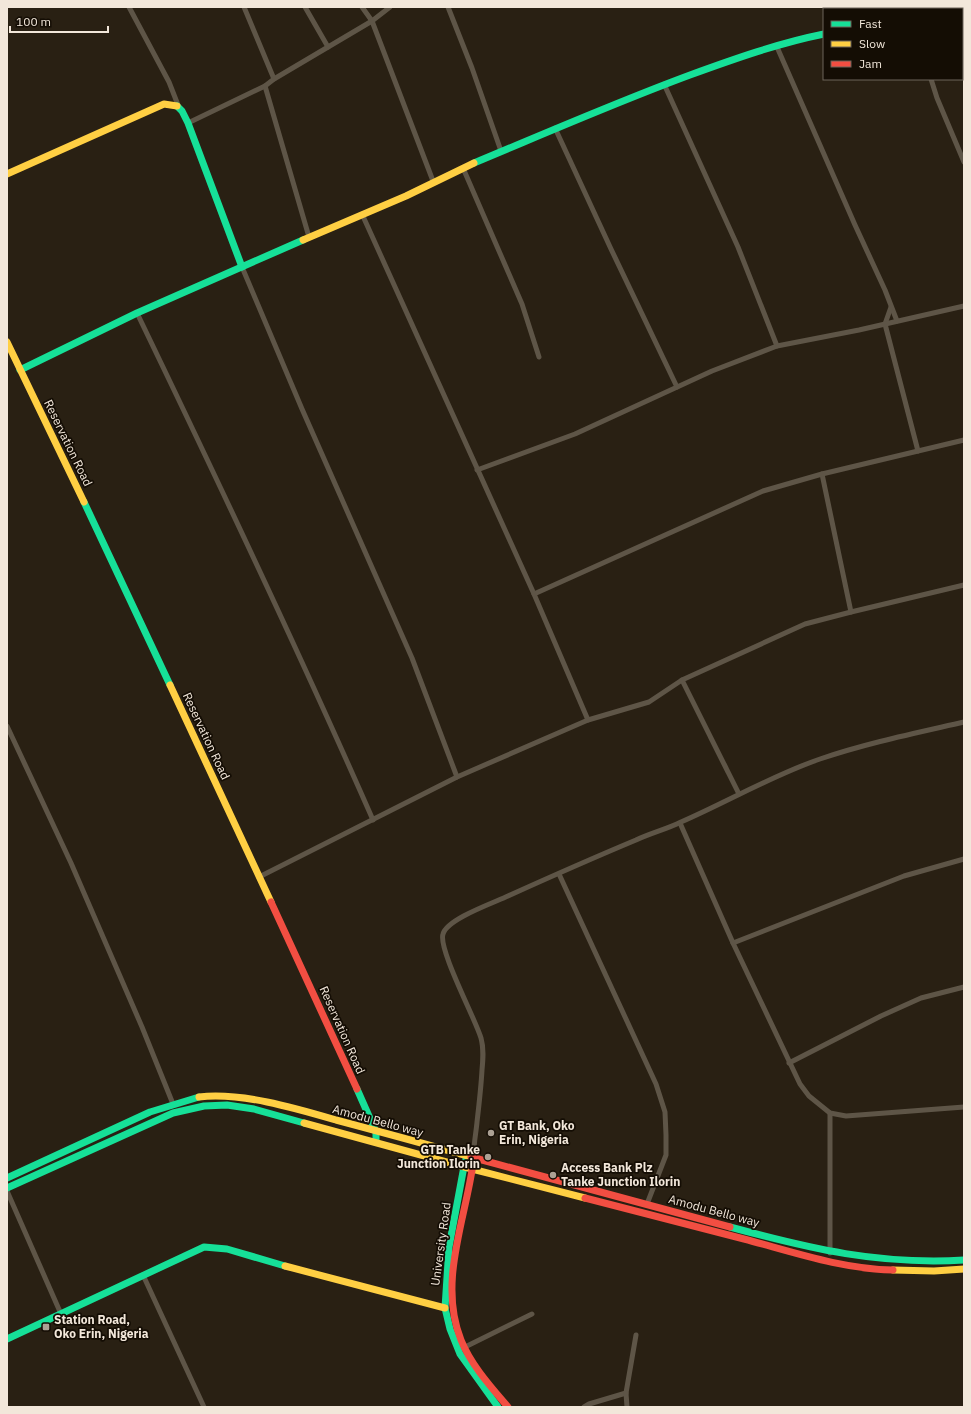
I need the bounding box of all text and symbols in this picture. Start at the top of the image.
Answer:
scale bar [10,8,108,34]
legend [823,8,963,80]
text: 100 m [16,14,51,29]
text: Fast [859,16,882,31]
text: Slow [859,36,885,51]
text: Jam [859,56,882,71]
street label: Reservation Road [41,397,96,489]
street label: Reservation Road [180,690,233,782]
street label: Reservation Road [316,984,369,1076]
street label: Amodu Bello way [331,1101,425,1140]
place label: GT Bank, Oko Erin, Nigeria [499,1118,575,1147]
marker: GT Bank, Oko Erin, Nigeria [486,1128,496,1138]
place label: GTB Tanke Junction Ilorin [397,1142,480,1171]
marker: GTB Tanke Junction Ilorin [483,1152,493,1162]
place label: Access Bank Plz Tanke Junction Ilorin [561,1160,680,1189]
marker: Access Bank Plz Tanke Junction Ilorin [548,1170,558,1180]
street label: Amodu Bello way [667,1191,761,1230]
street label: University Road [427,1201,454,1287]
place label: Station Road, Oko Erin, Nigeria [54,1312,149,1341]
marker: Station Road, Oko Erin, Nigeria [41,1322,51,1332]

